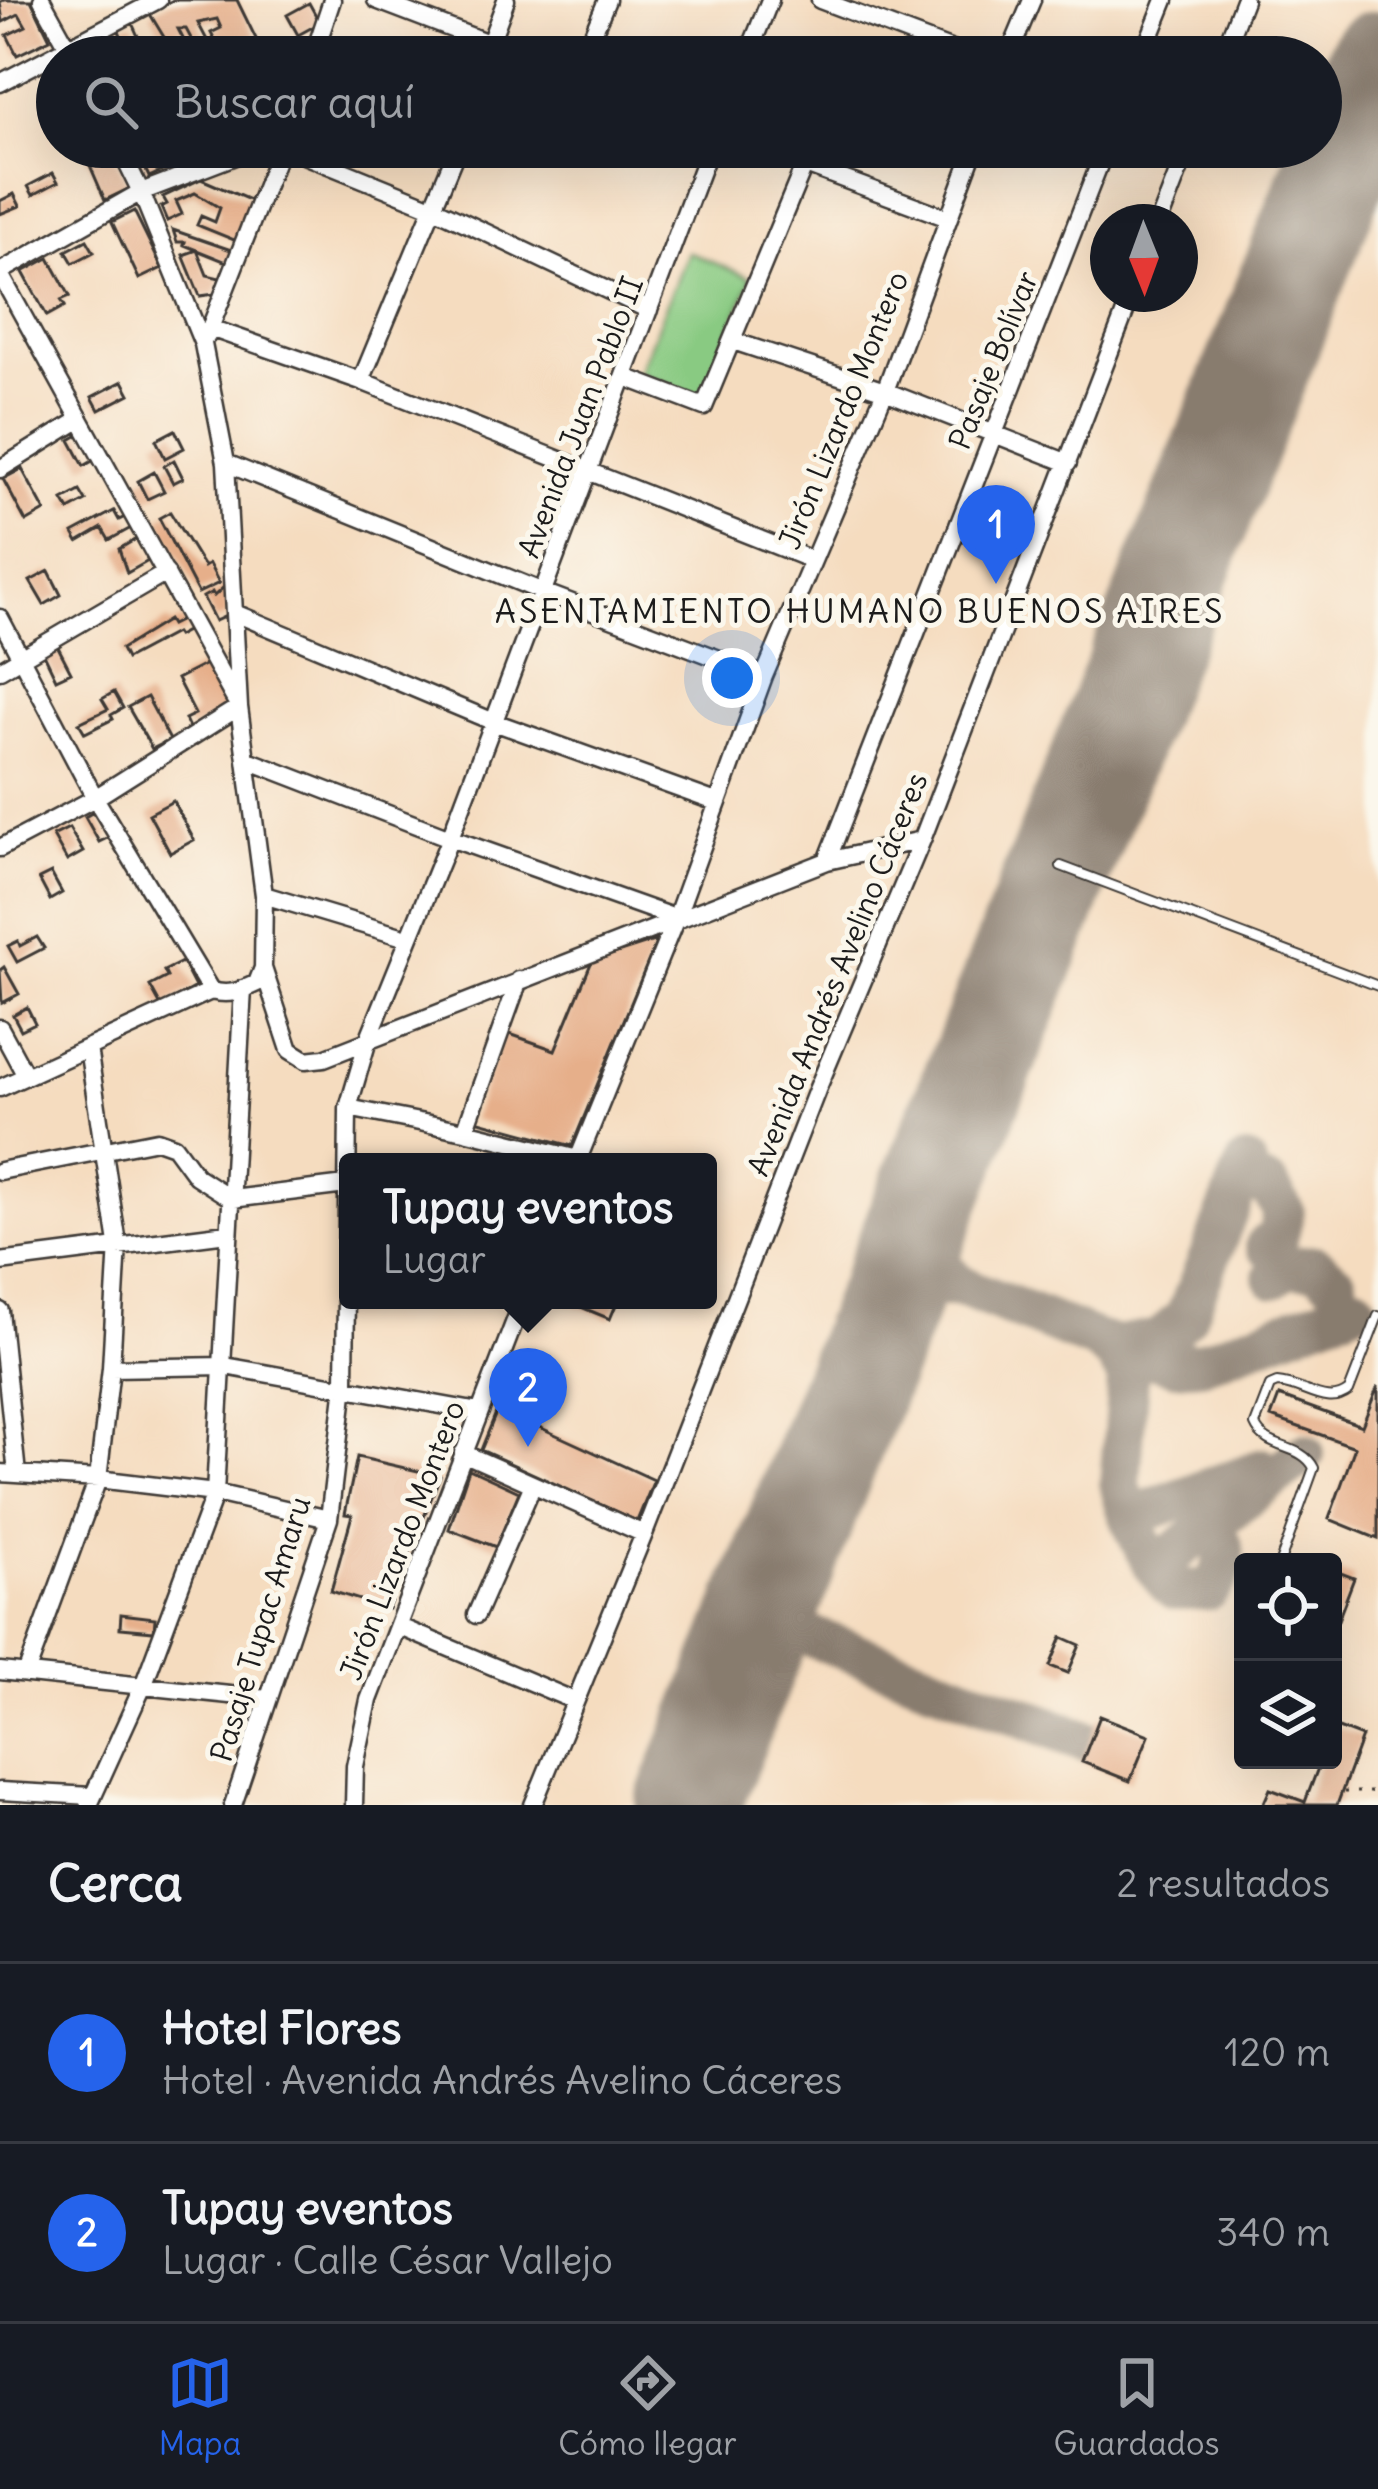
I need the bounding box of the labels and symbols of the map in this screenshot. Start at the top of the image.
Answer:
north arrow [1090,204,1198,312]
street label: Pasaje Bolívar [940,265,1046,455]
street label: Jirón Lizardo Montero [770,266,916,554]
street label: Avenida Juan Pablo II [509,271,651,563]
pin: 1 [957,485,1035,584]
district label: ASENTAMIENTO HUMANO BUENOS AIRES [495,590,1225,632]
your location [702,648,762,708]
street label: Avenida Andrés Avelino Cáceres [739,767,935,1181]
pin: 2 [489,1348,567,1447]
street label: Jirón Lizardo Montero [331,1395,473,1685]
street label: Pasaje Tupac Amaru [202,1492,318,1766]

